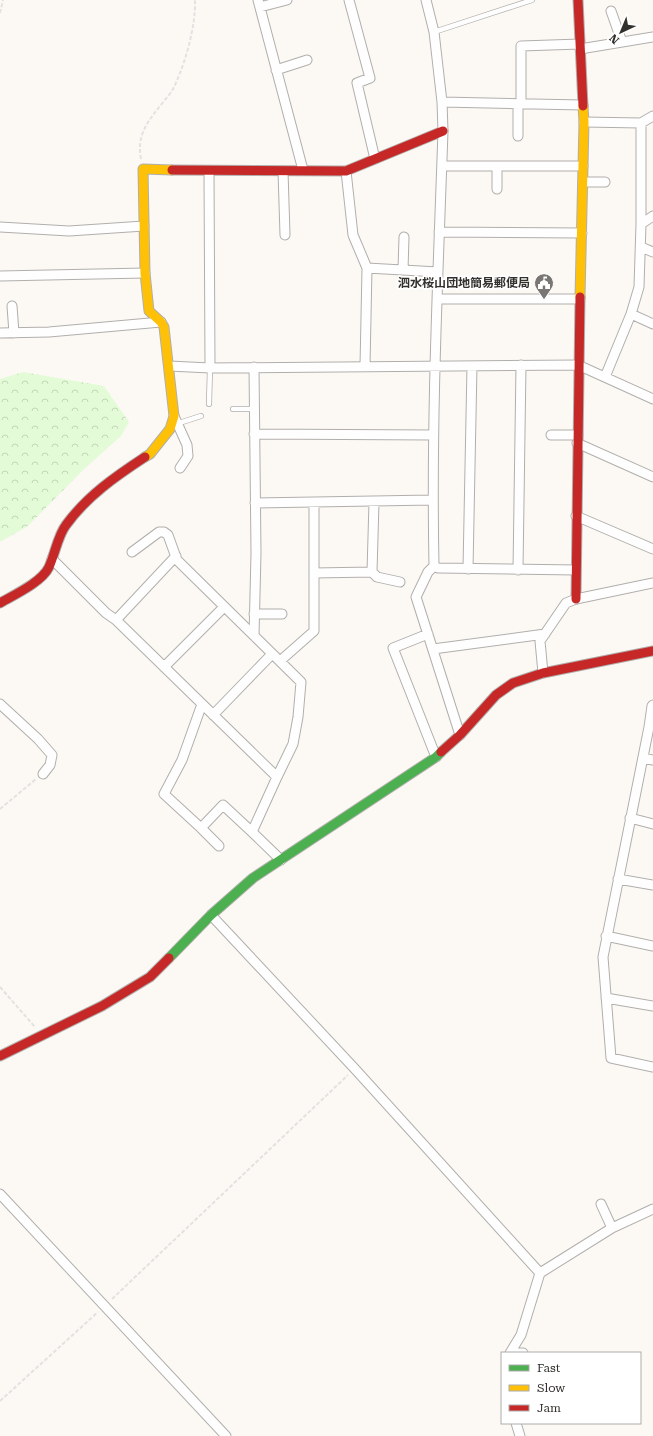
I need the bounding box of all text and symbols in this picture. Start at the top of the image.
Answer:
north arrow [601,12,641,52]
text: N [606,31,622,46]
public building icon: 泗水桜山団地簡易郵便局 [533,272,555,300]
place label: 泗水桜山団地簡易郵便局 [398,276,530,290]
legend [501,1352,641,1424]
text: Fast [537,1361,561,1375]
text: Slow [537,1381,565,1395]
text: Jam [537,1401,561,1415]

